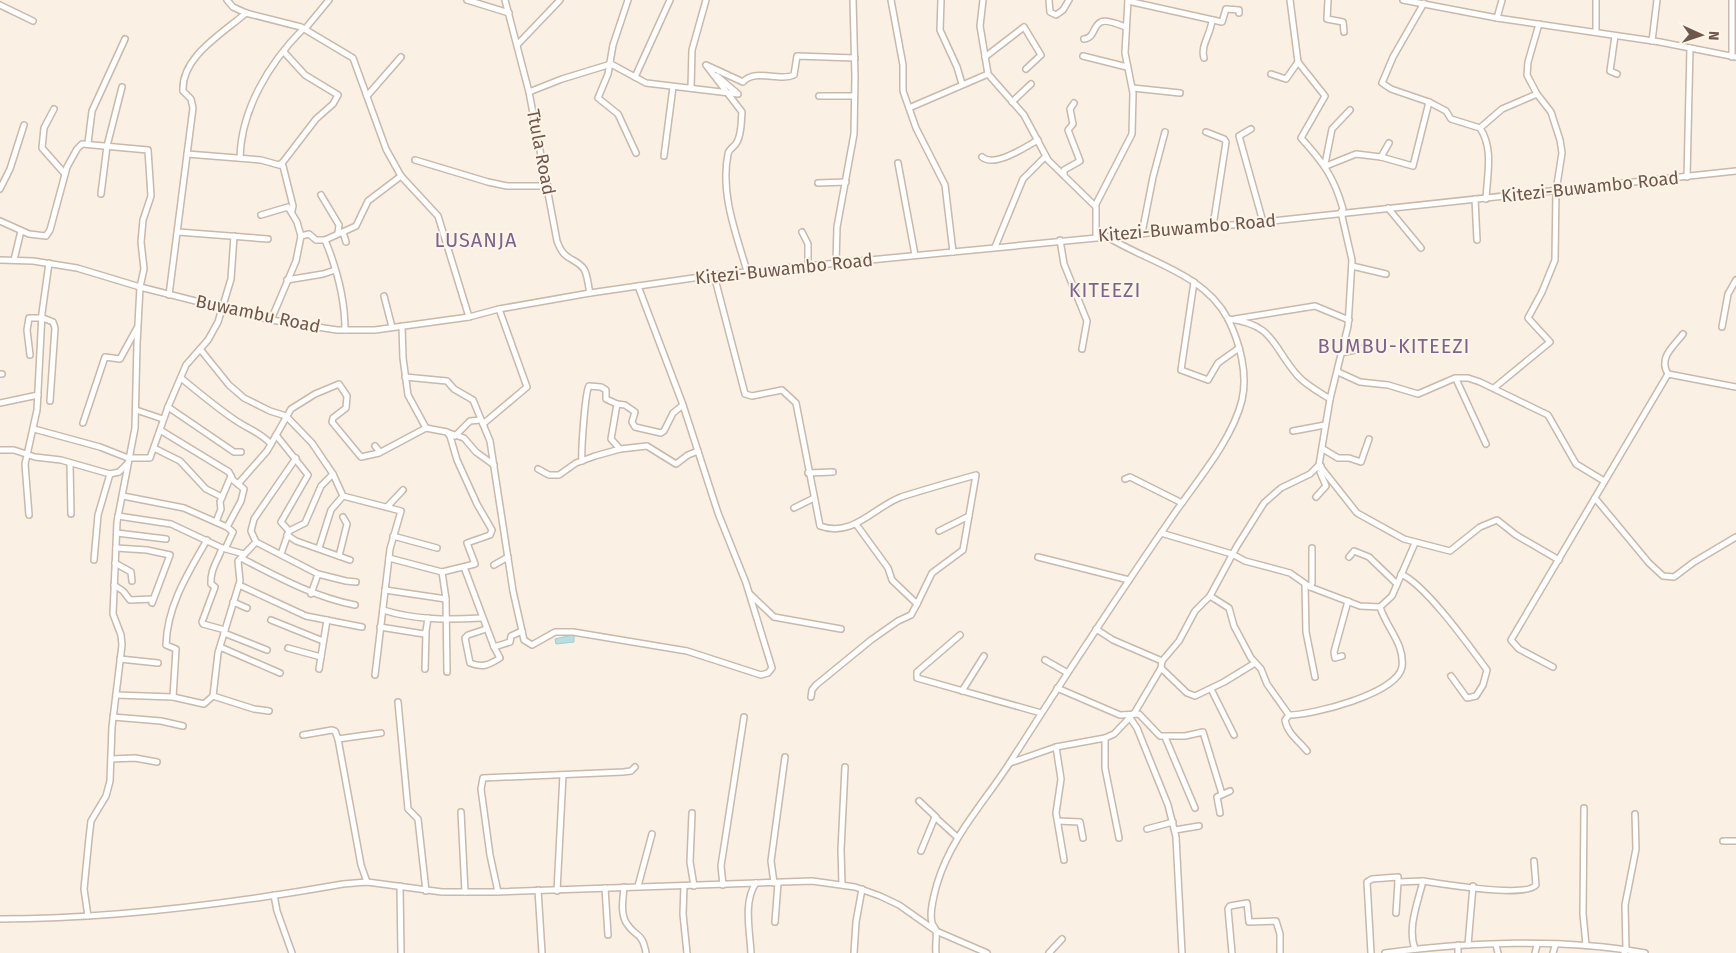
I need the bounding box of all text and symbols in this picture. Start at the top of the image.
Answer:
north arrow [1676,10,1726,60]
text: N [1705,31,1722,41]
street label: Ttula Road [522,107,560,197]
street label: Kitezi-Buwambo Road [1500,167,1680,207]
street label: Kitezi-Buwambo Road [1097,209,1277,247]
district label: LUSANJA [434,228,518,252]
street label: Kitezi-Buwambo Road [694,249,874,289]
district label: KITEEZI [1069,278,1141,302]
street label: Buwambu Road [194,290,322,338]
district label: BUMBU-KITEEZI [1318,334,1470,358]

